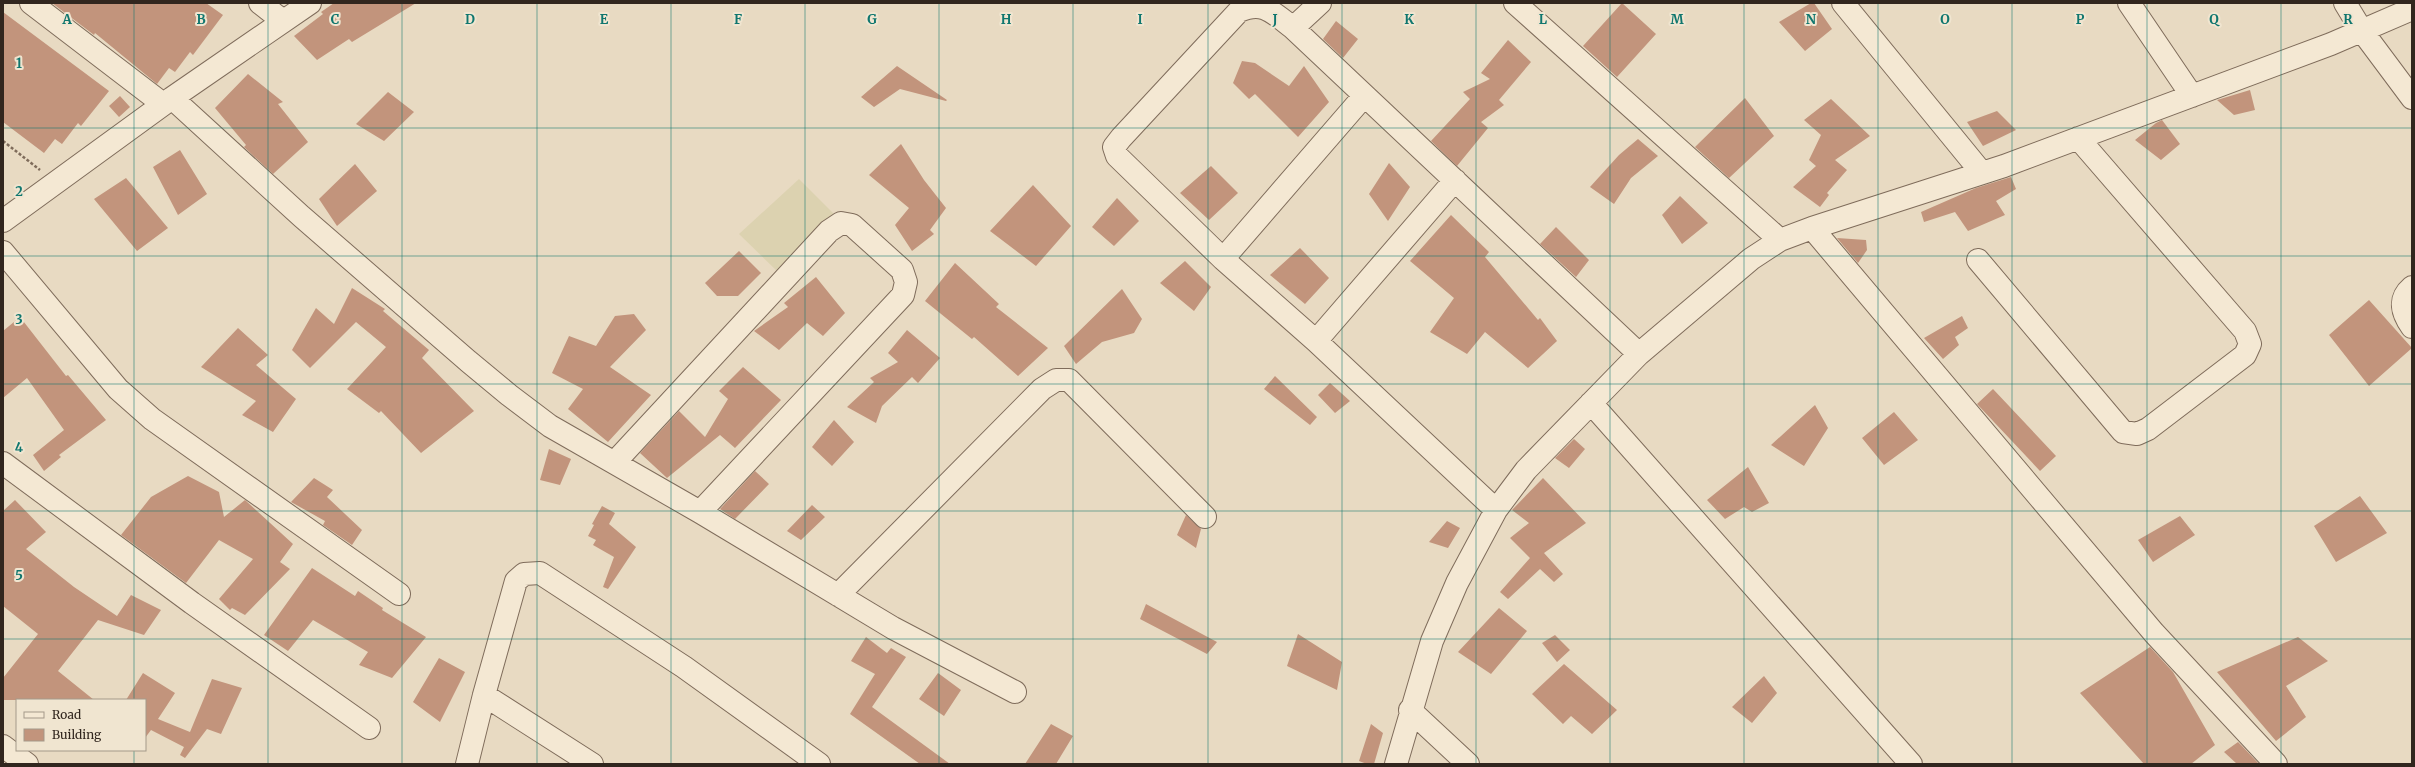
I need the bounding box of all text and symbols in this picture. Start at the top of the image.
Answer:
text: A [61,11,72,28]
text: B [196,11,206,28]
text: C [331,11,340,28]
text: D [465,11,475,28]
text: E [600,11,609,28]
text: F [734,11,742,28]
text: G [867,11,877,28]
text: H [1001,11,1012,28]
text: I [1137,11,1143,28]
text: J [1271,11,1278,28]
text: K [1404,11,1414,28]
text: L [1539,11,1548,28]
text: M [1670,11,1684,28]
text: N [1806,11,1817,28]
text: O [1940,11,1950,28]
text: P [2076,11,2085,28]
text: Q [2209,11,2220,28]
text: R [2343,11,2353,28]
text: 1 [16,55,22,72]
text: 2 [15,183,23,200]
text: 3 [15,311,23,328]
text: 4 [15,439,24,456]
text: 5 [15,567,23,584]
legend [16,699,146,751]
text: Road [52,707,81,722]
text: Building [52,727,102,742]

